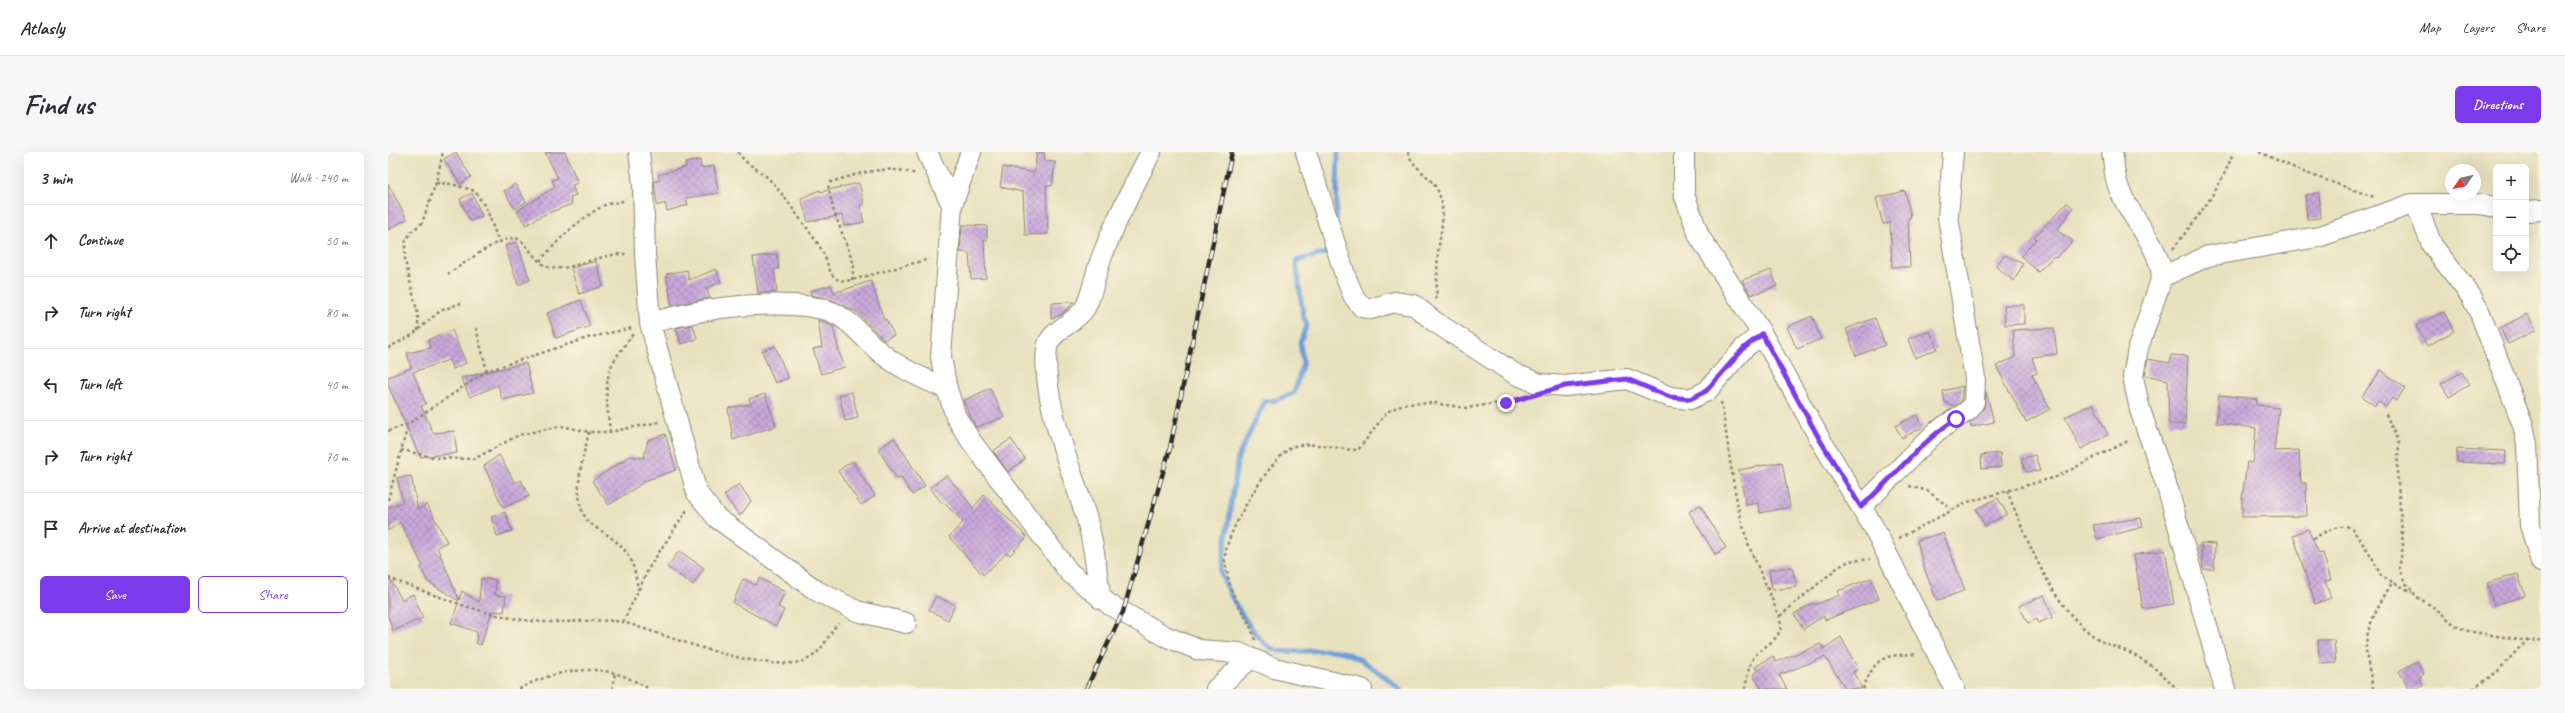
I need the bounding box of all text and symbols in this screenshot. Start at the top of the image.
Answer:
text: Atlasly [20,16,64,40]
text: Map [2419,19,2441,36]
text: Layers [2463,19,2494,36]
text: Share [2516,19,2545,36]
button: Directions [2455,86,2541,123]
text: Find us [24,87,94,122]
north arrow [2445,164,2481,200]
map controls [2493,164,2529,272]
button: + [2493,164,2529,200]
text: 3 min [40,168,73,189]
text: Walk · 240 m [289,170,348,186]
button: − [2493,200,2529,236]
icon: ahead [40,230,62,252]
text: Continue [78,231,123,250]
text: 50 m [326,233,348,249]
button: locate [2493,236,2529,272]
icon: right [40,302,62,324]
text: Turn right [78,303,131,322]
text: 80 m [326,305,348,321]
icon: left [40,374,62,396]
text: Turn left [78,375,121,394]
text: 40 m [326,377,348,393]
route end [1497,394,1515,412]
route start [1947,410,1965,428]
icon: right [40,446,62,468]
text: Turn right [78,447,131,466]
text: 70 m [326,449,348,465]
icon: arrive [40,518,62,540]
text: Arrive at destination [78,519,185,538]
button: Save [40,576,190,613]
button: Share [198,576,348,613]

